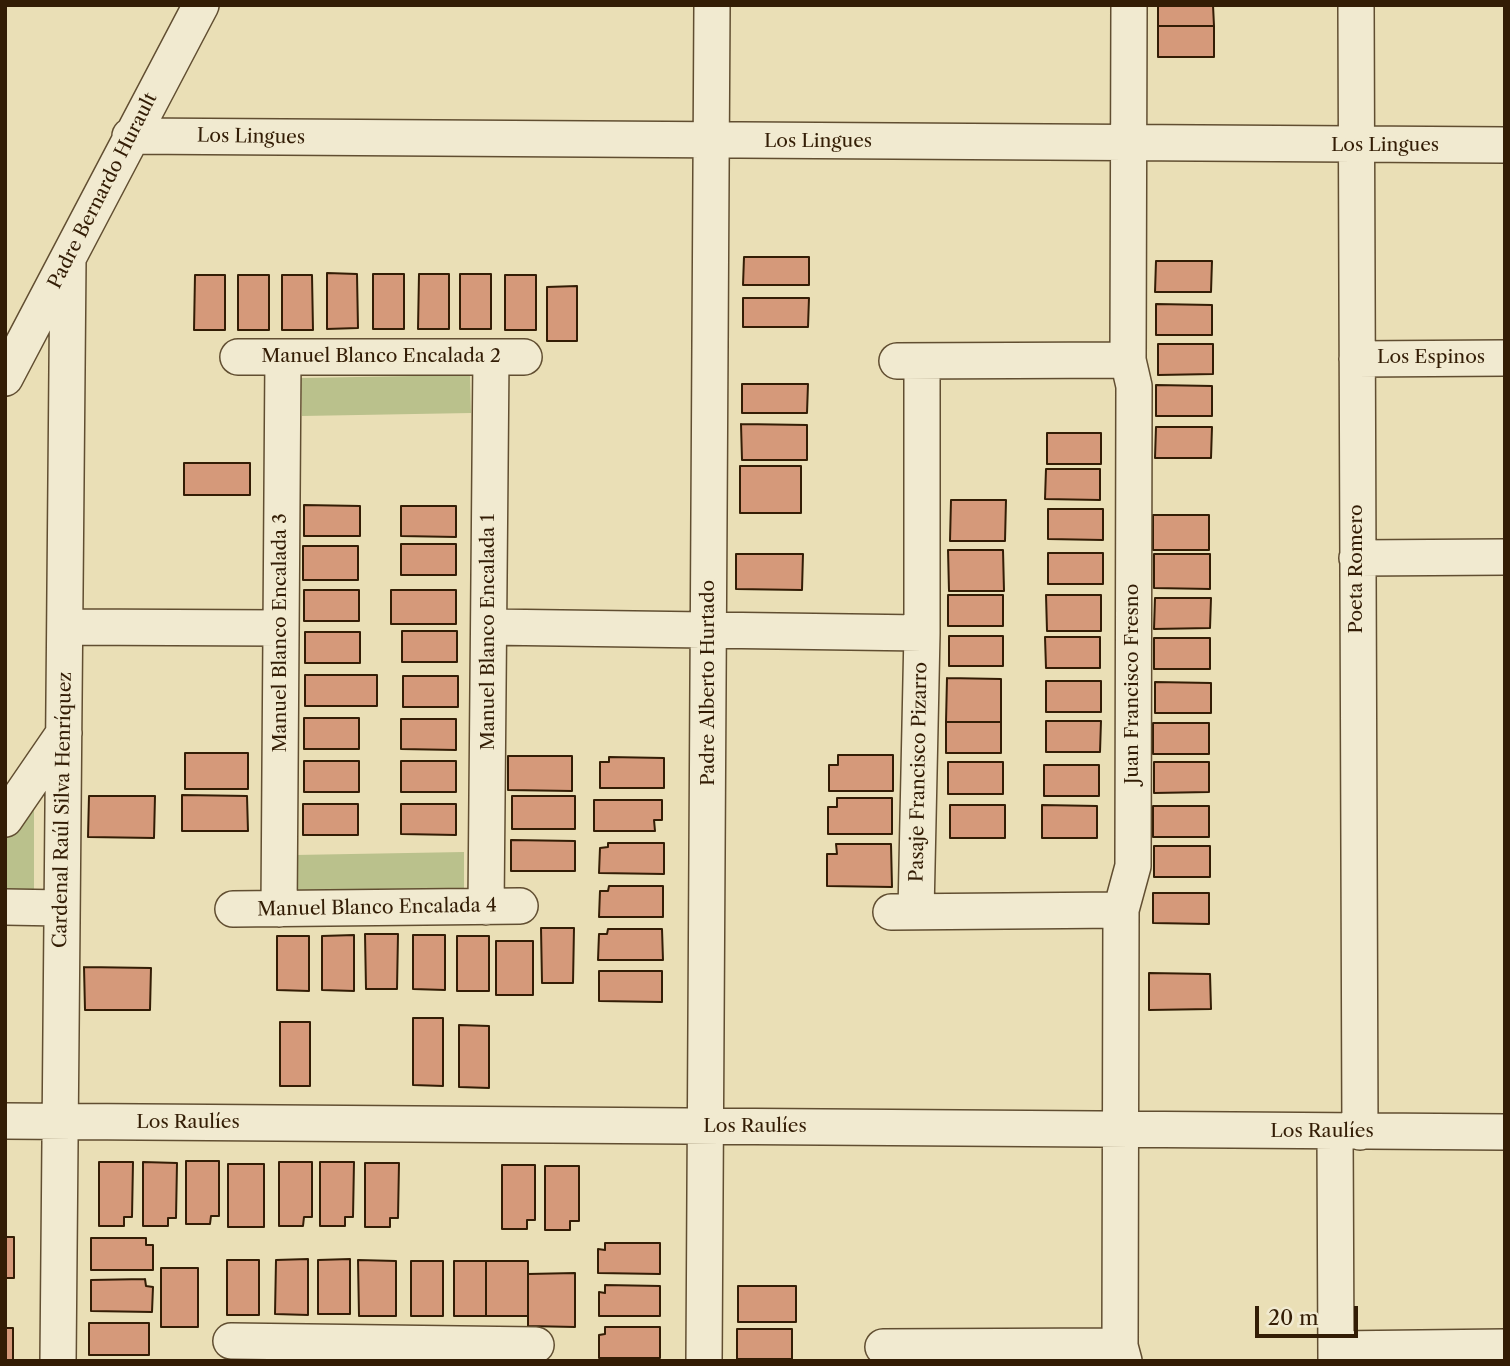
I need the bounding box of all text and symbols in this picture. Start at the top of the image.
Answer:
street label: Padre Bernardo Hurault [44,89,162,293]
street label: Los Lingues [197,125,305,149]
street label: Los Lingues [764,131,872,153]
street label: Los Lingues [1331,135,1439,157]
street label: Manuel Blanco Encalada 2 [261,346,501,368]
street label: Los Espinos [1377,347,1485,369]
street label: Poeta Romero [1346,504,1368,634]
street label: Manuel Blanco Encalada 3 [270,513,292,753]
street label: Manuel Blanco Encalada 1 [478,514,500,750]
street label: Padre Alberto Hurtado [698,580,720,786]
street label: Juan Francisco Fresno [1122,584,1144,784]
street label: Pasaje Francisco Pizarro [906,662,932,882]
street label: Cardenal Raúl Silva Henríquez [49,672,77,948]
street label: Manuel Blanco Encalada 4 [257,895,497,921]
street label: Los Raulíes [136,1112,240,1134]
street label: Los Raulíes [703,1116,807,1138]
street label: Los Raulíes [1270,1121,1374,1143]
scale bar [1258,1292,1361,1336]
text: 20 m [1268,1305,1319,1330]

